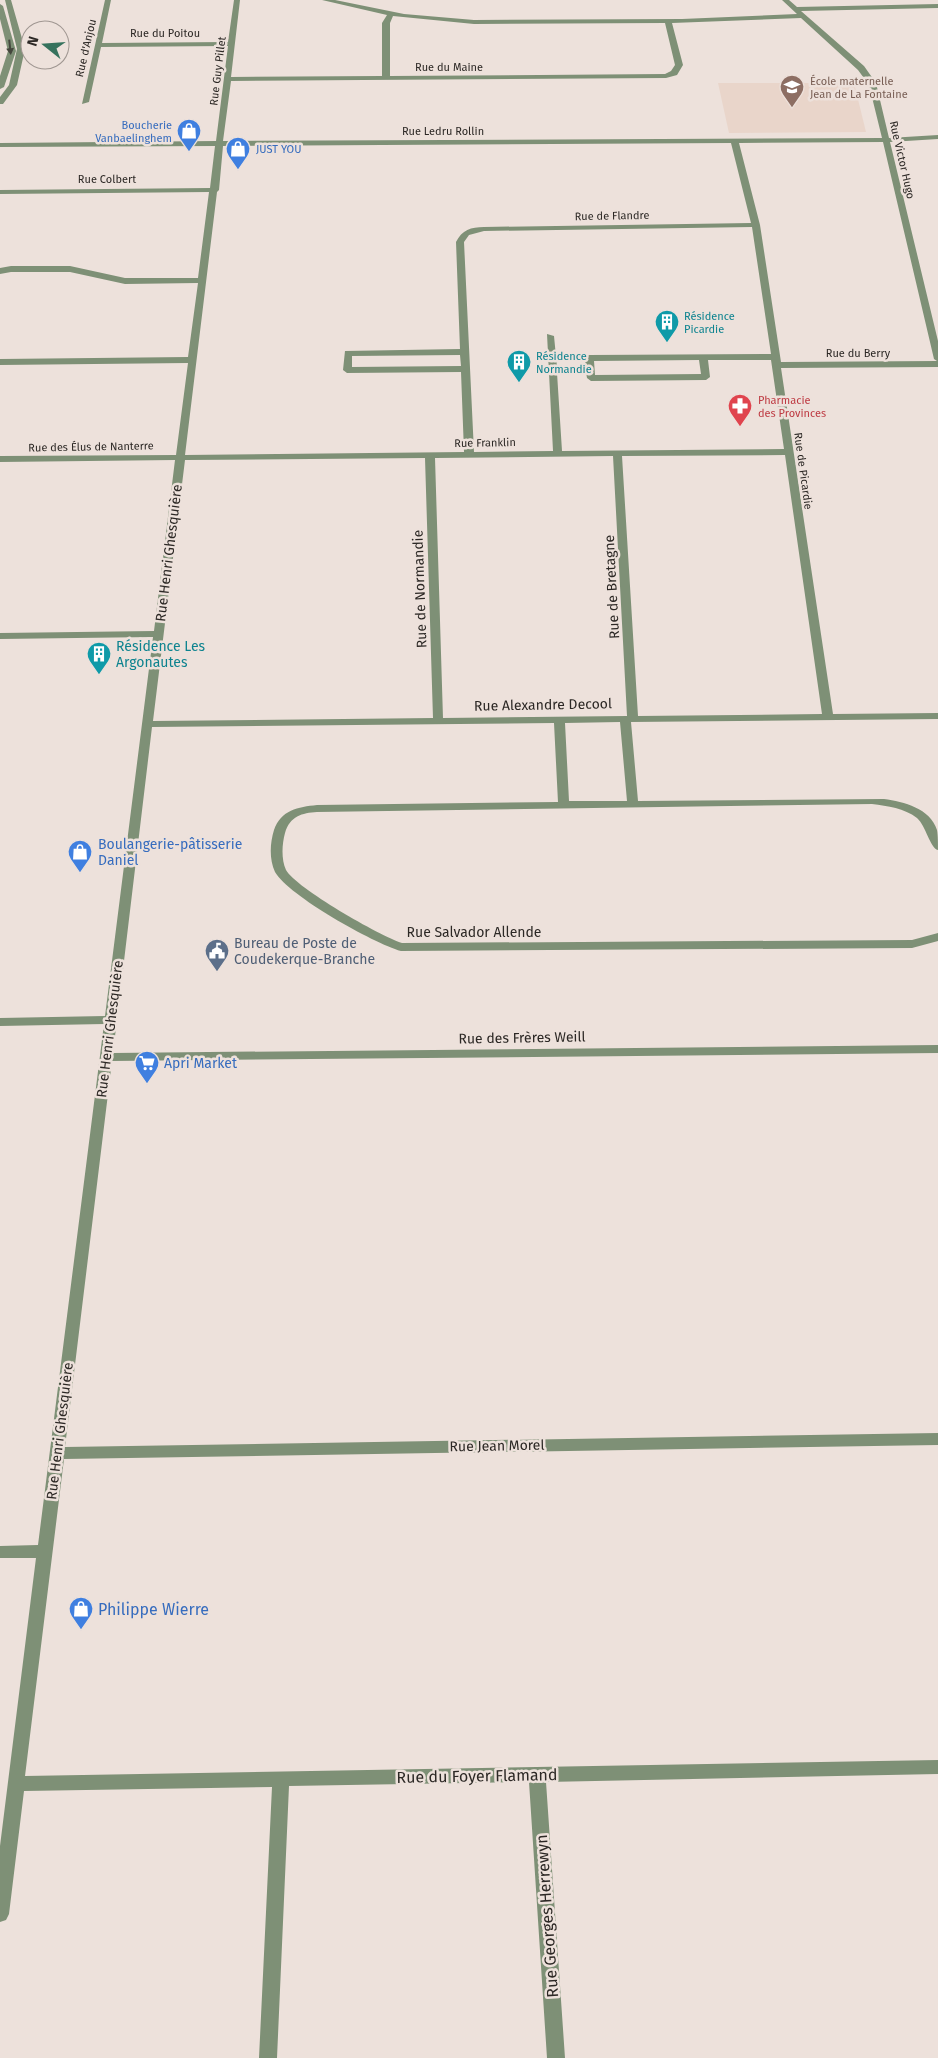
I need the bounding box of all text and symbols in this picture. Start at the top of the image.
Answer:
street label: Rue d'Anjou [73,18,99,78]
north arrow [20,20,70,70]
street label: Rue du Poitou [130,27,200,40]
text: N [24,34,43,48]
street label: Rue Guy Pillet [207,36,229,106]
one-way arrow [6,39,14,55]
street label: Rue du Maine [415,61,483,74]
school or university icon: École maternelle Jean de La Fontaine [779,74,805,108]
place label: École maternelle Jean de La Fontaine [810,74,908,101]
shop icon: Boucherie Vanbaelinghem [176,118,202,152]
place label: Boucherie Vanbaelinghem [95,119,172,145]
street label: Rue Victor Hugo [887,120,917,200]
street label: Rue Ledru Rollin [402,125,484,138]
shop icon: JUST YOU [225,136,251,170]
place label: JUST YOU [256,143,302,156]
street label: Rue Colbert [78,173,136,186]
street label: Rue de Flandre [574,209,650,223]
building icon: Résidence Picardie [654,309,680,343]
place label: Résidence Picardie [684,310,735,336]
street label: Rue du Berry [826,347,891,360]
building icon: Résidence Normandie [506,349,532,383]
place label: Résidence Normandie [536,350,592,376]
pharmacy icon: Pharmacie des Provinces [727,393,753,427]
place label: Pharmacie des Provinces [758,394,826,420]
street label: Rue de Picardie [791,432,815,510]
street label: Rue Franklin [454,436,516,450]
street label: Rue des Élus de Nanterre [28,438,154,455]
street label: Rue Henri Ghesquière [152,483,186,623]
street label: Rue de Normandie [409,529,431,649]
street label: Rue de Bretagne [601,534,623,640]
place label: Résidence Les Argonautes [116,638,206,671]
building icon: Résidence Les Argonautes [86,641,112,675]
street label: Rue Alexandre Decool [474,695,612,715]
place label: Boulangerie-pâtisserie Daniel [98,836,242,869]
shop icon: Boulangerie-pâtisserie Daniel [67,839,93,873]
street label: Rue Salvador Allende [407,924,541,941]
place label: Bureau de Poste de Coudekerque-Branche [234,935,375,968]
public building icon: Bureau de Poste de Coudekerque-Branche [204,938,230,972]
street label: Rue Henri Ghesquière [93,959,127,1099]
street label: Rue des Frères Weill [458,1028,586,1048]
supermarket icon: Apri Market [134,1050,160,1084]
place label: Apri Market [164,1055,238,1072]
street label: Rue Henri Ghesquière [43,1361,77,1501]
street label: Rue Jean Morel [449,1437,545,1455]
shop icon: Philippe Wierre [68,1596,94,1630]
place label: Philippe Wierre [98,1600,209,1619]
street label: Rue du Foyer Flamand [396,1765,558,1787]
street label: Rue Georges Herrewyn [532,1834,562,1998]

